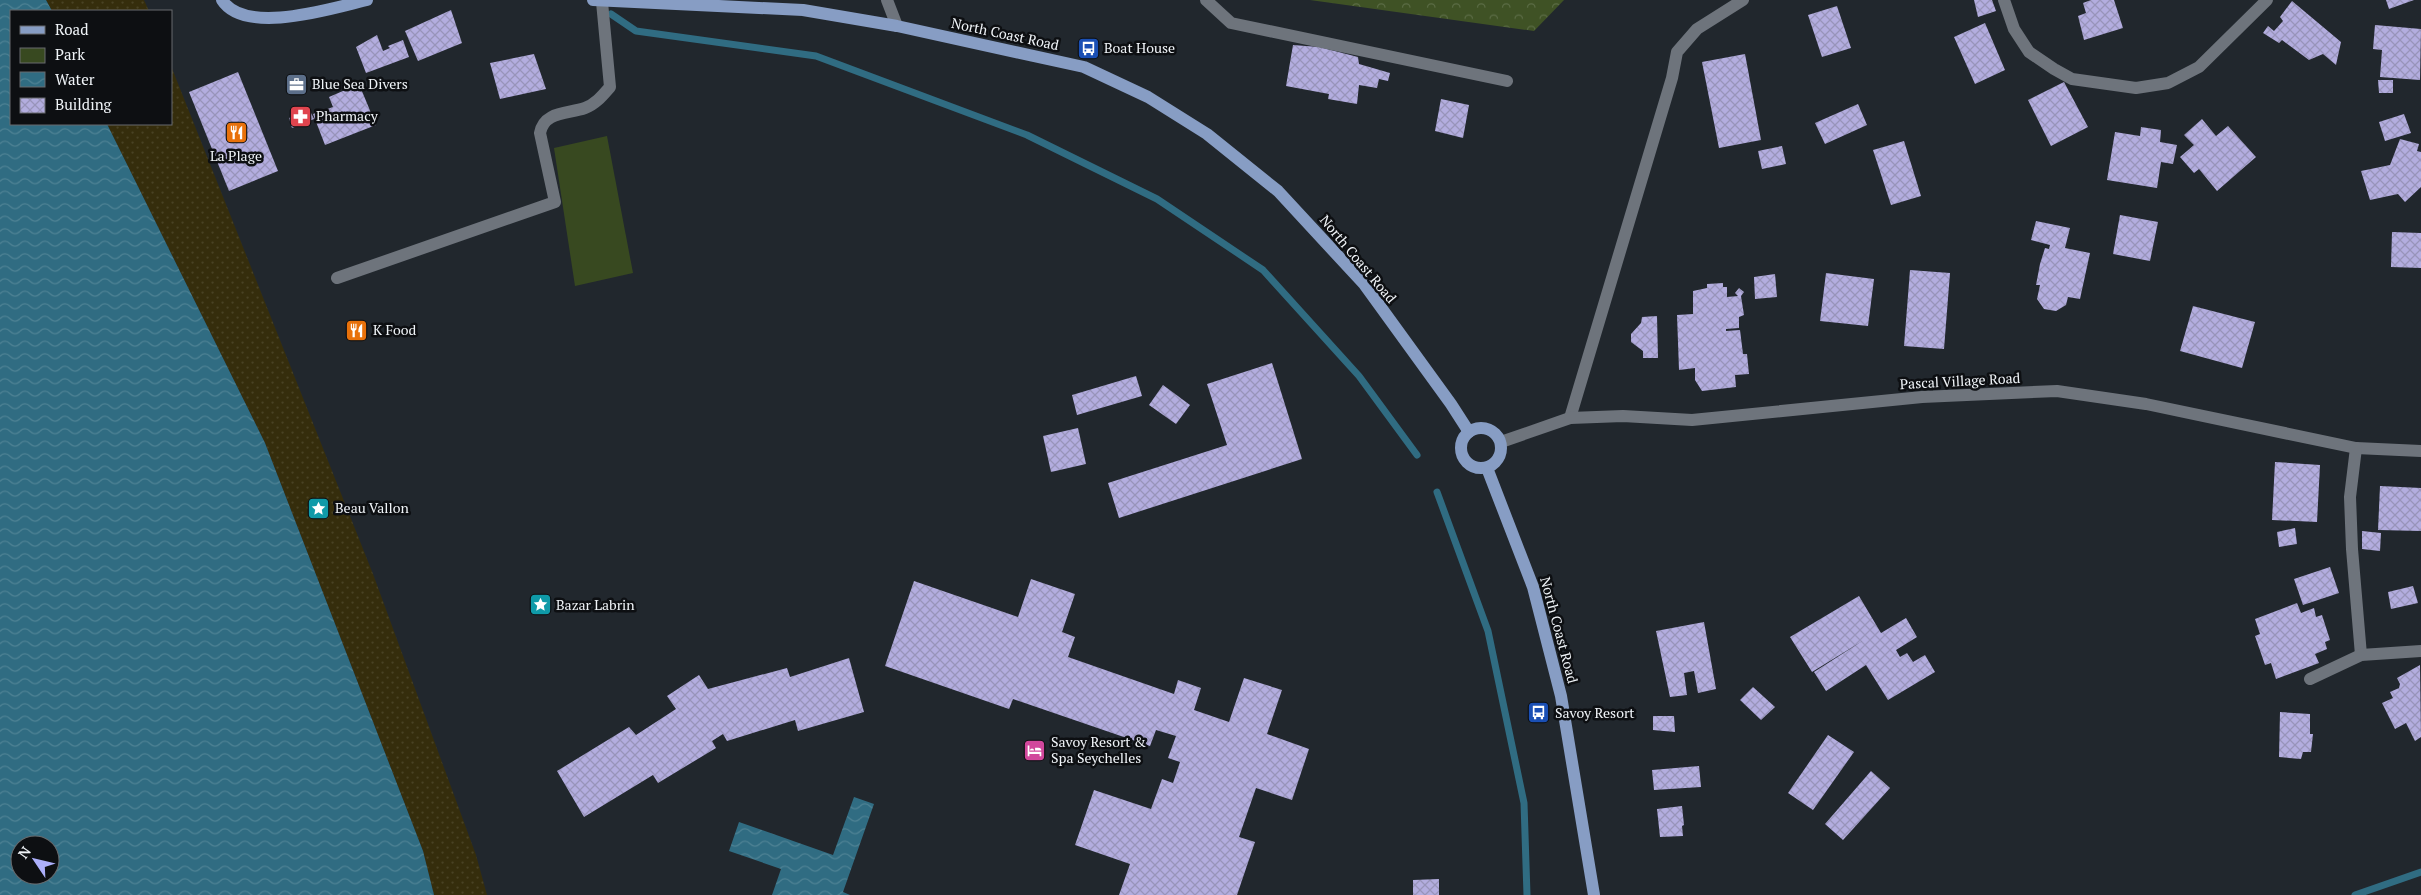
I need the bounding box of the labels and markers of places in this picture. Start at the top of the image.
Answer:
bus stop icon: Boat House [1076,36,1100,60]
place label: Boat House [1104,38,1175,57]
office icon: Blue Sea Divers [284,72,308,96]
place label: Blue Sea Divers [312,74,408,93]
pharmacy icon: Pharmacy [288,104,312,128]
place label: Pharmacy [316,106,379,125]
restaurant icon: La Plage [224,121,248,145]
place label: La Plage [210,146,262,165]
restaurant icon: K Food [345,318,369,342]
place label: K Food [373,320,417,339]
place icon: Beau Vallon [307,496,331,520]
place label: Beau Vallon [335,498,409,517]
place icon: Bazar Labrin [528,593,552,617]
place label: Bazar Labrin [556,595,635,614]
bus stop icon: Savoy Resort [1527,701,1551,725]
place label: Savoy Resort [1555,703,1635,722]
place label: Savoy Resort & Spa Seychelles [1051,732,1146,767]
hotel icon: Savoy Resort & Spa Seychelles [1023,738,1047,762]

